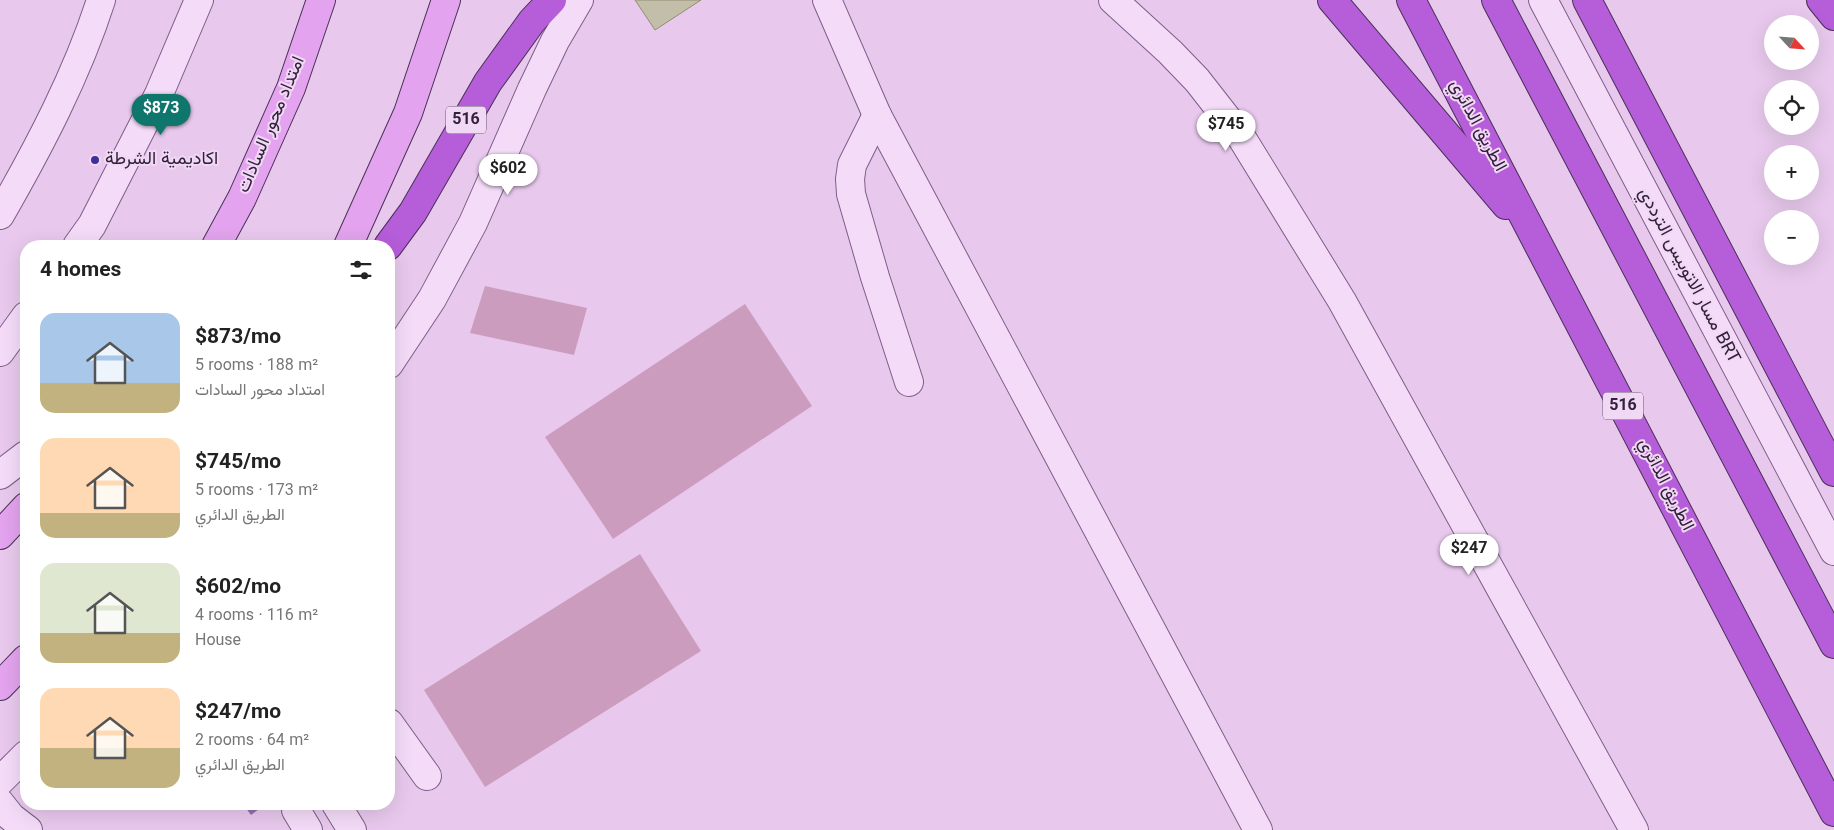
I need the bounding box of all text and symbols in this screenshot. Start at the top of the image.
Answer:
north arrow [1764,15,1819,70]
map controls [1764,15,1819,265]
street label: امتداد محور السادات [231,52,313,198]
street label: الطريق الدائري [1441,75,1513,177]
button: locate [1764,80,1819,135]
pin: $873 [131,94,191,136]
text: $873 [143,97,179,122]
road number: 516 [446,106,486,134]
pin: $745 [1196,110,1256,152]
text: $745 [1208,113,1244,138]
button: + [1764,145,1819,200]
place label: اكاديمية الشرطة [105,146,218,174]
marker: اكاديمية الشرطة [89,154,101,166]
pin: $602 [478,154,538,196]
text: $602 [490,157,526,182]
street label: مسار الاتوبيس الترددي BRT [1630,183,1746,369]
button: − [1764,210,1819,265]
text: 4 homes [40,254,121,287]
icon: filters [347,256,375,284]
text: $873/mo [195,321,281,354]
icon: home [80,333,140,393]
text: 5 rooms · 188 m² [195,354,318,379]
text: امتداد محور السادات [195,379,325,404]
road number: 516 [1603,392,1643,420]
street label: الطريق الدائري [1630,434,1700,536]
text: $745/mo [195,446,281,479]
icon: home [80,458,140,518]
text: 5 rooms · 173 m² [195,479,318,504]
text: الطريق الدائري [195,504,285,529]
pin: $247 [1439,534,1499,576]
text: $247 [1451,537,1487,562]
text: $602/mo [195,571,281,604]
icon: home [80,583,140,643]
text: 4 rooms · 116 m² [195,604,318,629]
text: House [195,629,241,654]
text: $247/mo [195,696,281,729]
icon: home [80,708,140,768]
text: 2 rooms · 64 m² [195,729,309,754]
text: الطريق الدائري [195,754,285,779]

